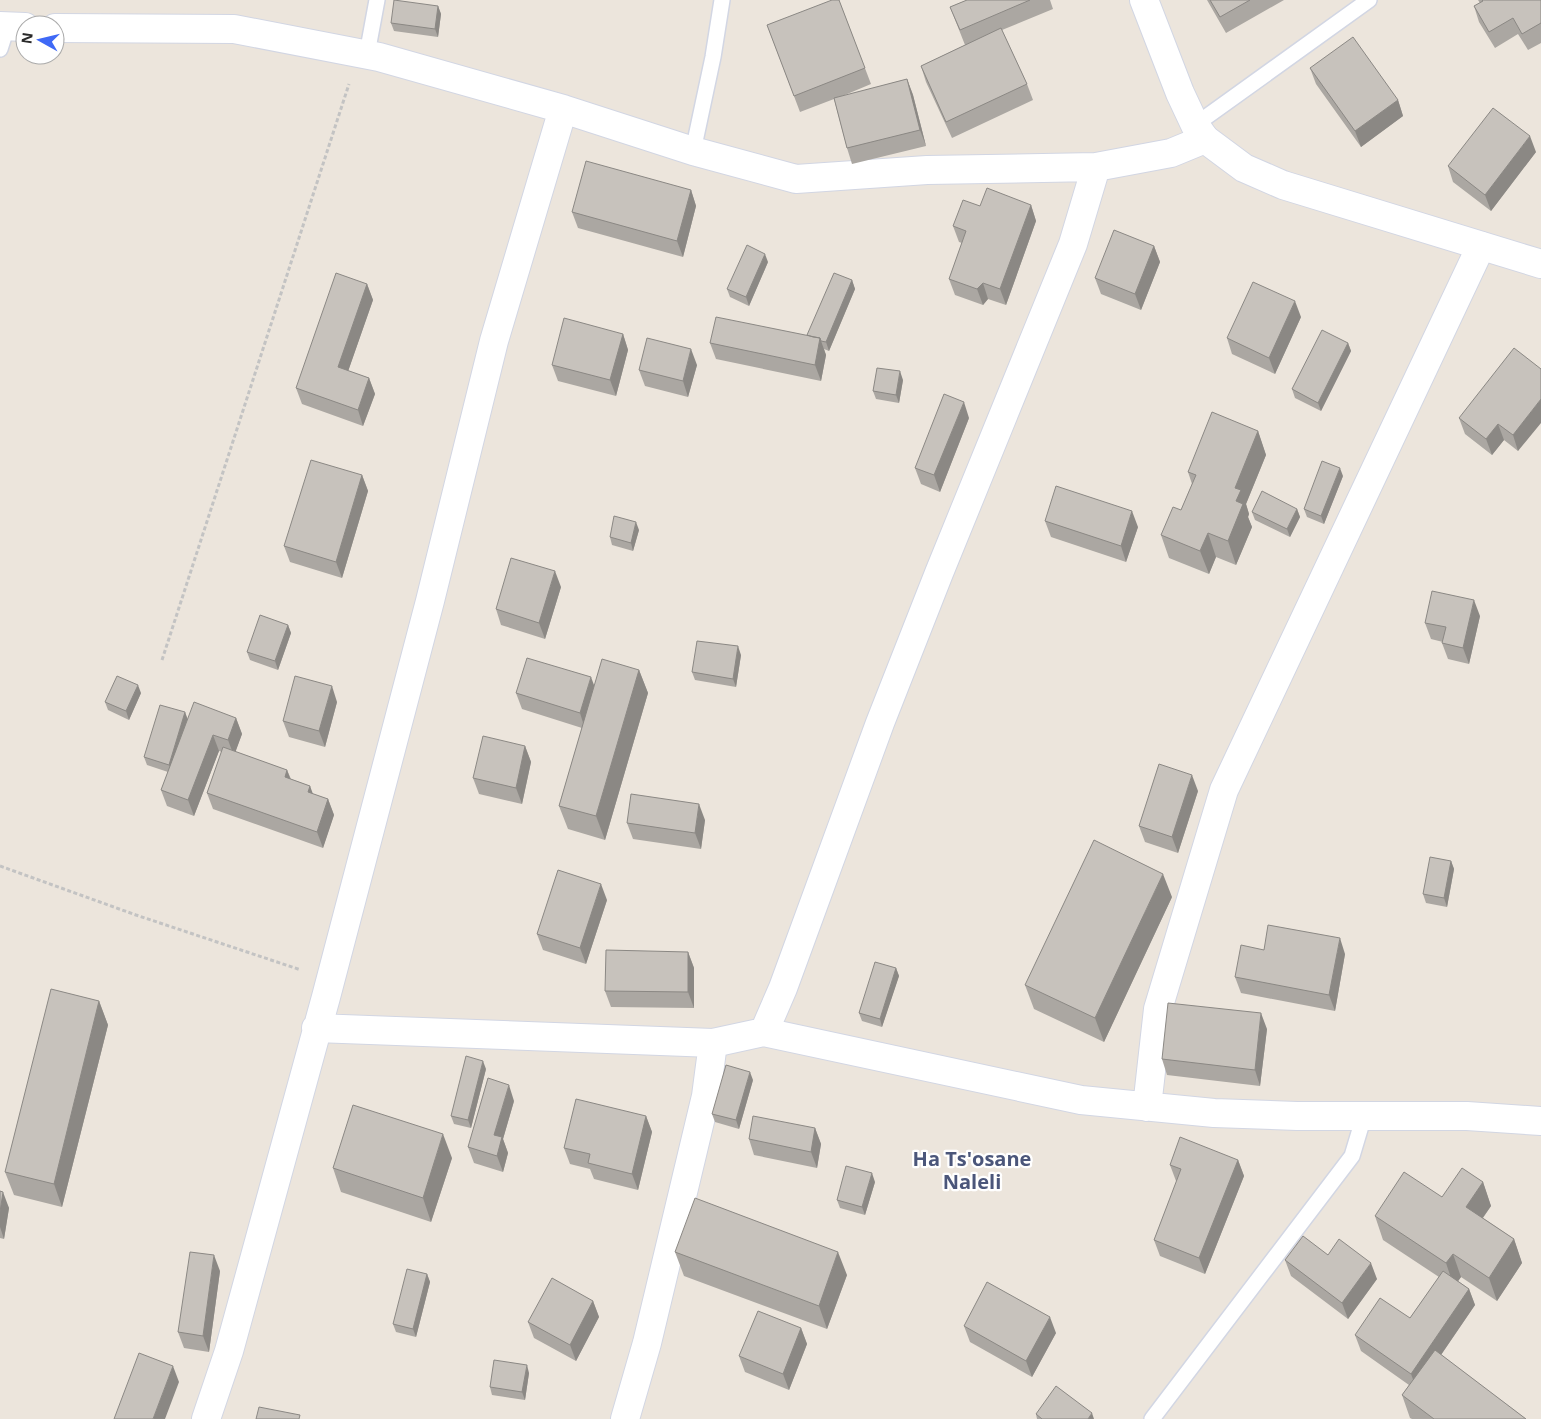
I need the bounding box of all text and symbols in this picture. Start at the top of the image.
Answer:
north arrow [15,15,65,65]
text: N [16,31,37,45]
district label: Ha Ts'osane Naleli [913,1145,1031,1195]

